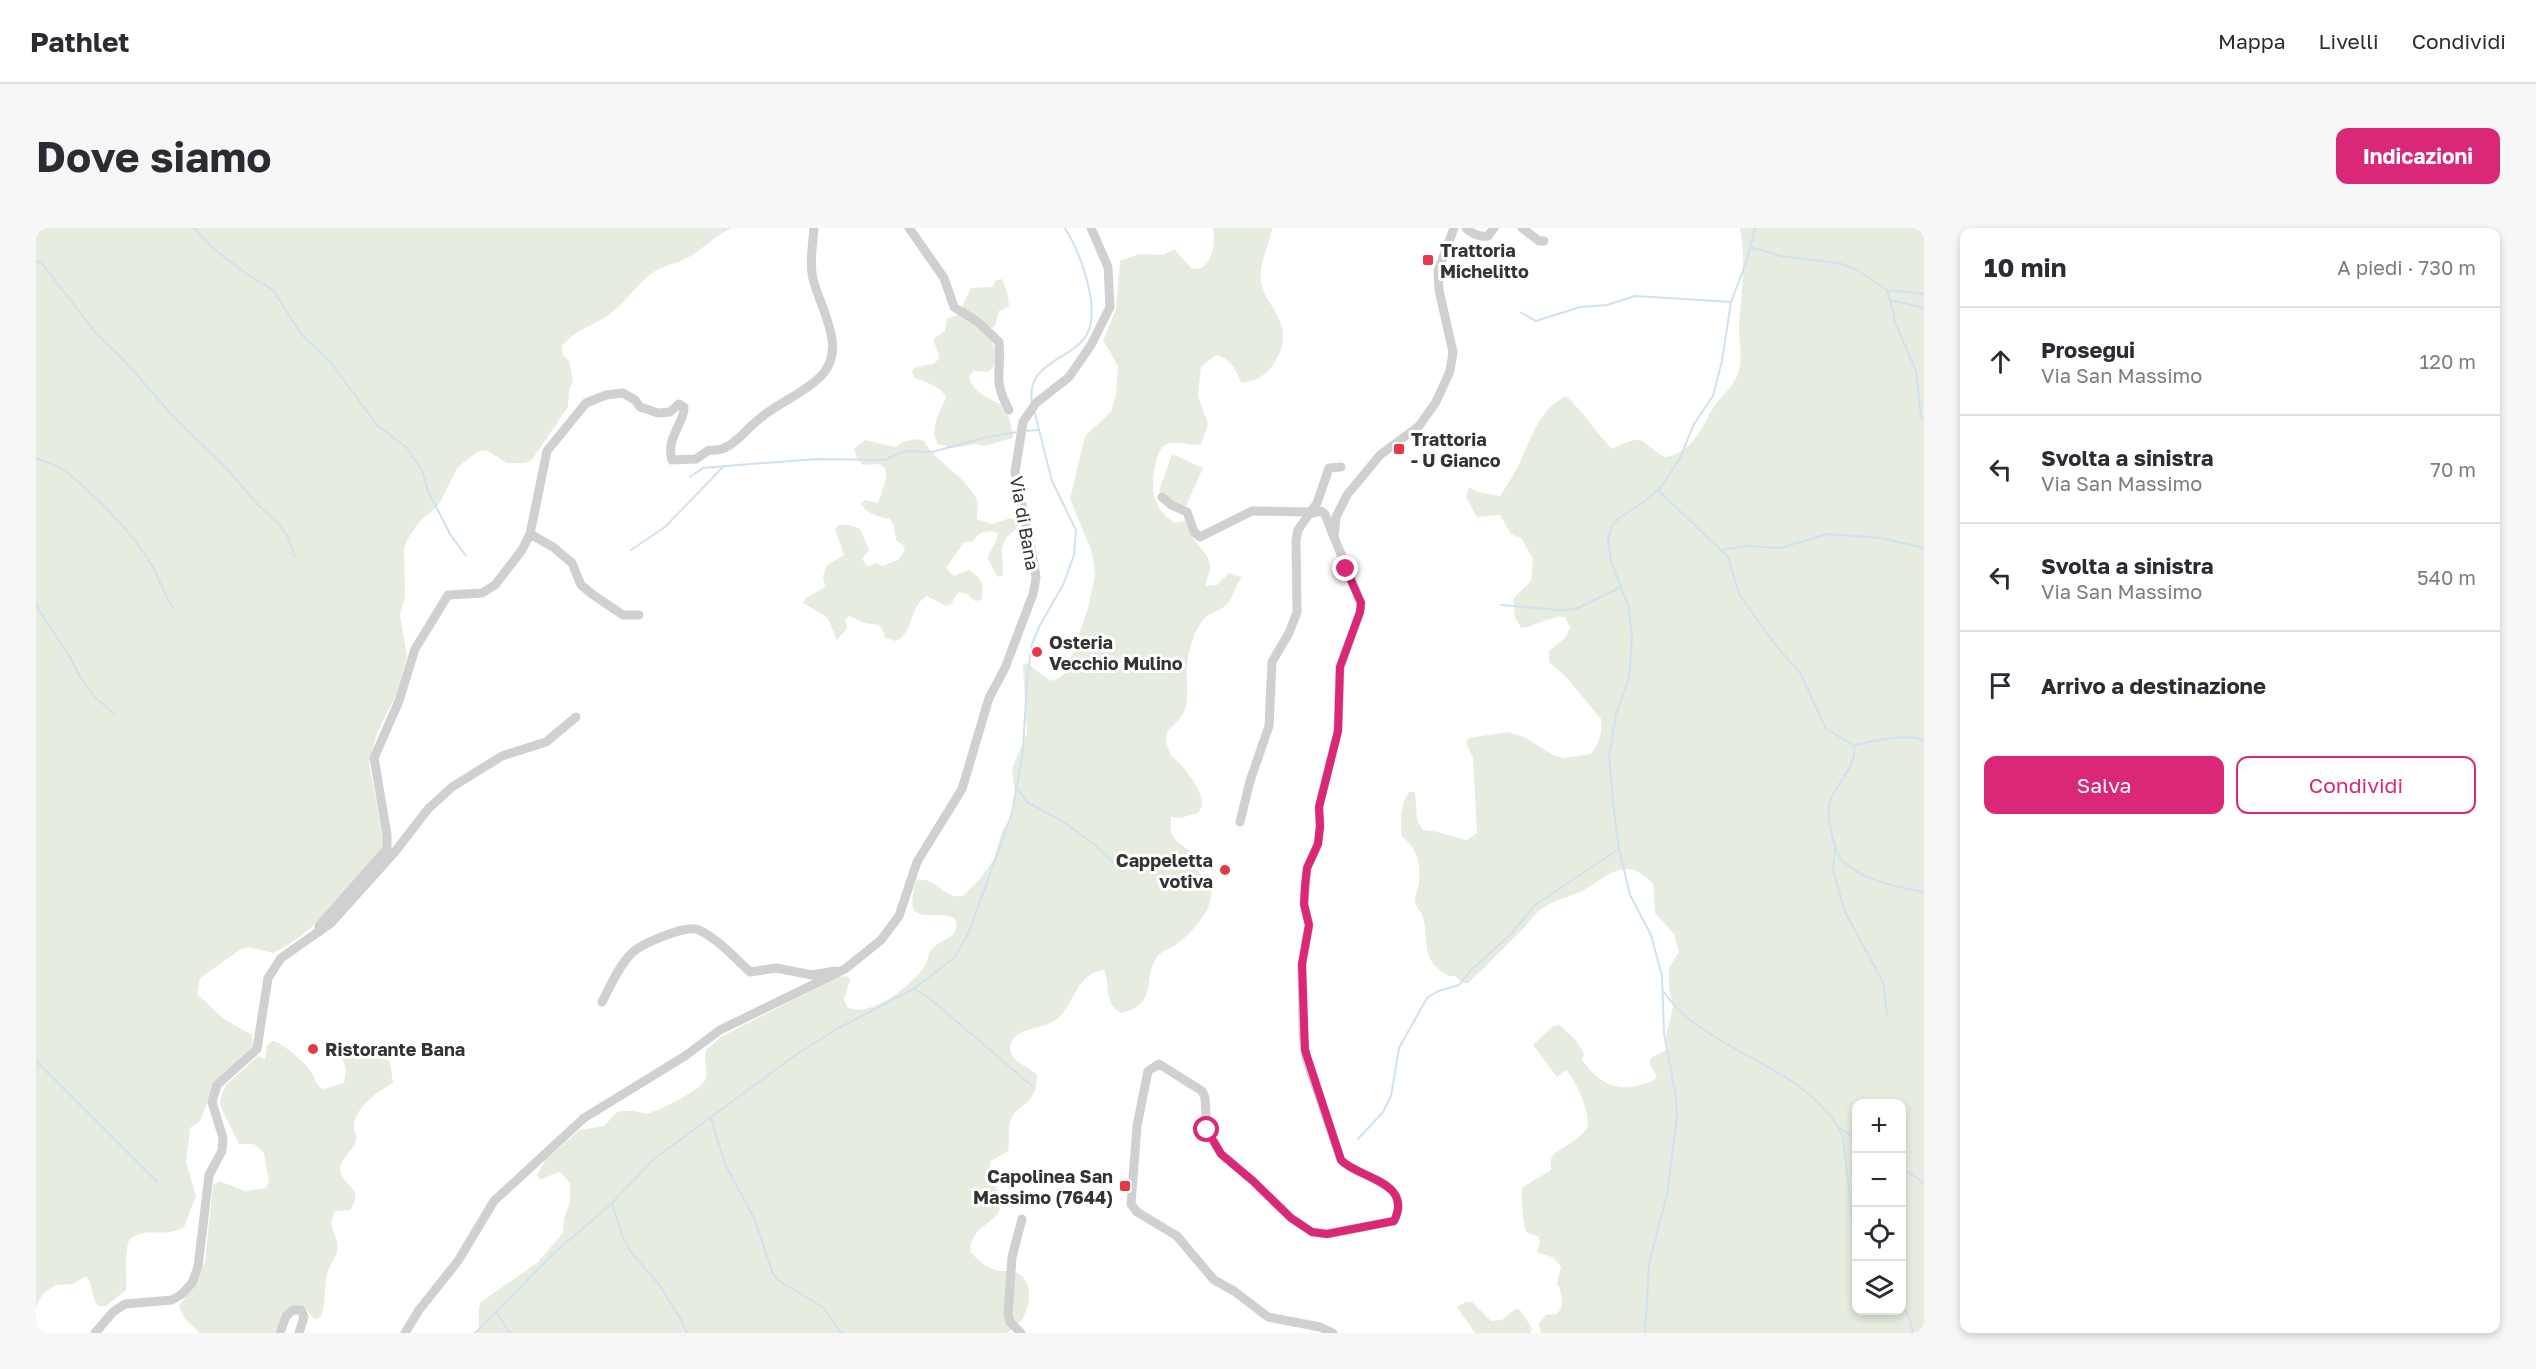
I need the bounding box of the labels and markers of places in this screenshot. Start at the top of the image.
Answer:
place label: Trattoria Michelitto [1440,239,1529,282]
marker: Trattoria Michelitto [1421,253,1435,267]
place label: Trattoria - U Gianco [1411,428,1501,471]
marker: Trattoria - U Gianco [1392,442,1406,456]
place label: Osteria Vecchio Mulino [1049,631,1183,674]
marker: Osteria Vecchio Mulino [1030,645,1044,659]
place label: Cappeletta votiva [1116,849,1213,892]
marker: Cappeletta votiva [1218,863,1232,877]
place label: Ristorante Bana [325,1038,465,1060]
marker: Ristorante Bana [306,1042,320,1056]
place label: Capolinea San Massimo (7644) [973,1165,1113,1208]
marker: Capolinea San Massimo (7644) [1118,1179,1132,1193]

